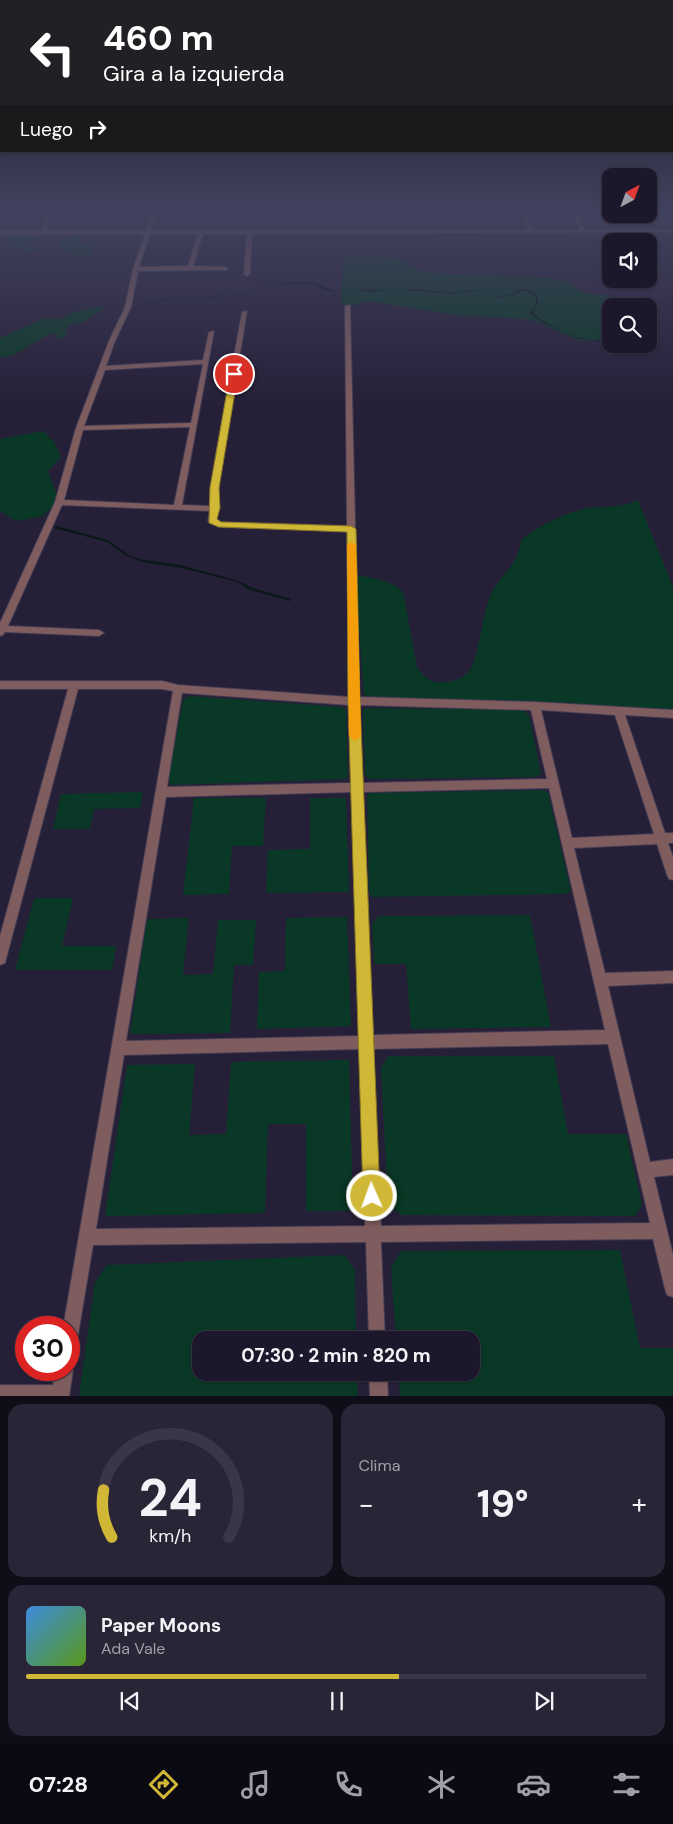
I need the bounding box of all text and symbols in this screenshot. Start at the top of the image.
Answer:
text: 460 m [103,15,214,61]
icon: left [20,20,85,85]
text: Gira a la izquierda [103,59,284,88]
icon: right [83,115,111,143]
text: Luego [20,117,73,142]
north arrow [602,168,658,222]
map controls [602,168,657,353]
button: sound [602,233,657,288]
button: search [602,298,657,353]
pin [213,353,255,395]
icon: arrive [220,360,248,388]
position arrow [345,1169,397,1221]
speed limit sign: 30 [15,1316,80,1381]
text: 07:30 · 2 min · 820 m [241,1343,431,1368]
text: Clima [359,1455,400,1476]
text: 24 [139,1464,202,1532]
text: 19° [477,1479,529,1529]
text: − [359,1486,374,1523]
text: + [632,1486,647,1523]
text: km/h [149,1524,191,1548]
text: Paper Moons [101,1613,221,1638]
text: Ada Vale [101,1638,165,1659]
icon: previous [116,1687,144,1715]
icon: pause [323,1687,351,1715]
icon: next [530,1687,558,1715]
icon: directions [146,1767,181,1802]
icon: music [238,1767,273,1802]
icon: phone [331,1767,366,1802]
icon: climate [424,1767,459,1802]
icon: car [516,1767,551,1802]
icon: filters [609,1767,644,1802]
text: 07:28 [29,1770,88,1799]

